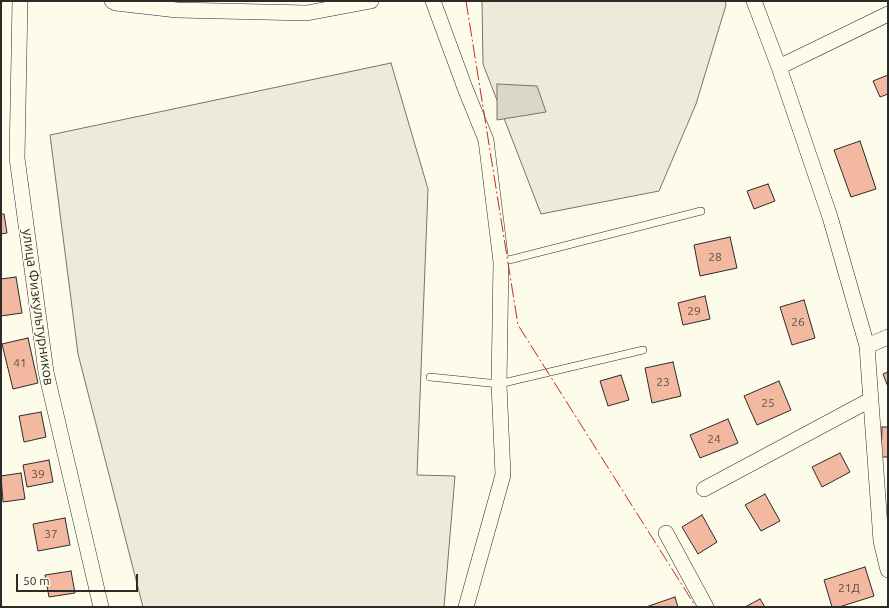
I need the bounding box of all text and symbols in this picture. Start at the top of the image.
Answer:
street label: улица Физкультурников [19,228,57,386]
house number: 28 [708,250,722,264]
house number: 29 [687,304,701,318]
house number: 26 [791,315,805,329]
house number: 41 [13,356,27,370]
house number: 23 [656,375,670,389]
house number: 25 [761,396,775,410]
house number: 24 [707,432,721,446]
house number: 39 [31,467,45,481]
house number: 37 [44,527,58,541]
scale bar [18,566,140,592]
text: 50 m [23,574,50,587]
house number: 21Д [838,581,860,595]

